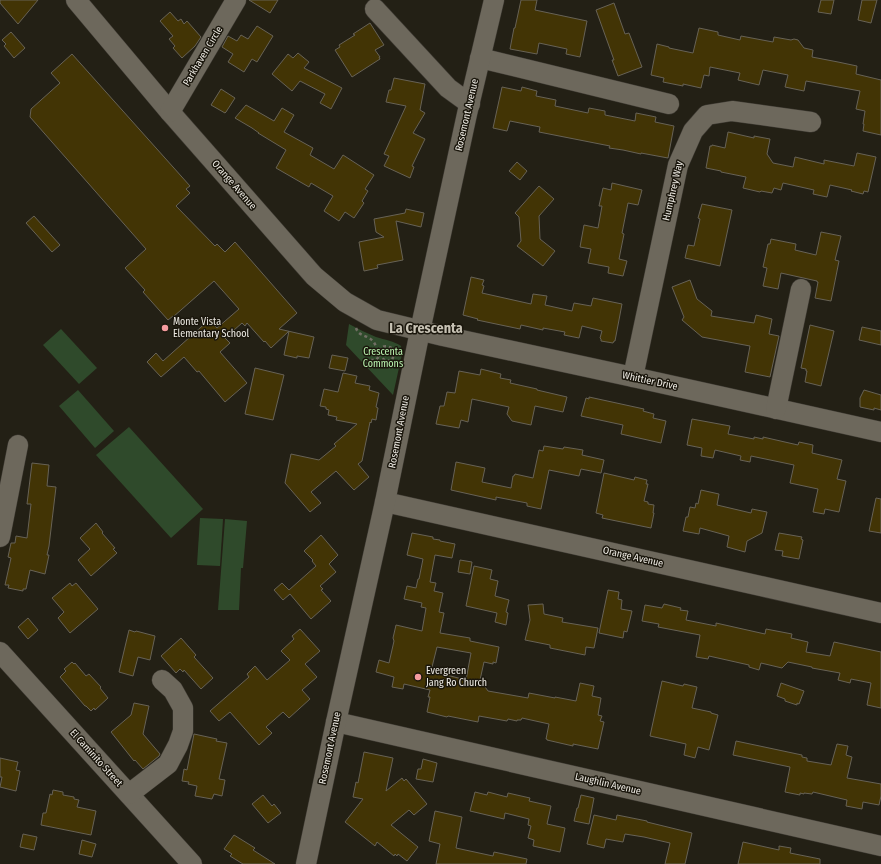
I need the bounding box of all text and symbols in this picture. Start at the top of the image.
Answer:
street label: Parkhaven Circle [181,24,226,88]
street label: Rosemont Avenue [453,78,481,152]
street label: Orange Avenue [209,158,259,212]
street label: Humphrey Way [660,159,686,222]
place label: Monte Vista Elementary School [173,316,249,340]
district label: La Crescenta [389,320,463,337]
marker: Monte Vista Elementary School [160,323,170,333]
park label: Crescenta Commons [363,346,403,370]
street label: Whittier Drive [621,369,679,393]
street label: Rosemont Avenue [386,395,412,469]
street label: Orange Avenue [602,544,664,570]
place label: Evergreen Jang Ro Church [426,665,487,689]
marker: Evergreen Jang Ro Church [413,672,423,682]
street label: Rosemont Avenue [316,711,344,785]
street label: El Caminito Street [67,727,125,790]
street label: Laughlin Avenue [574,771,642,797]

